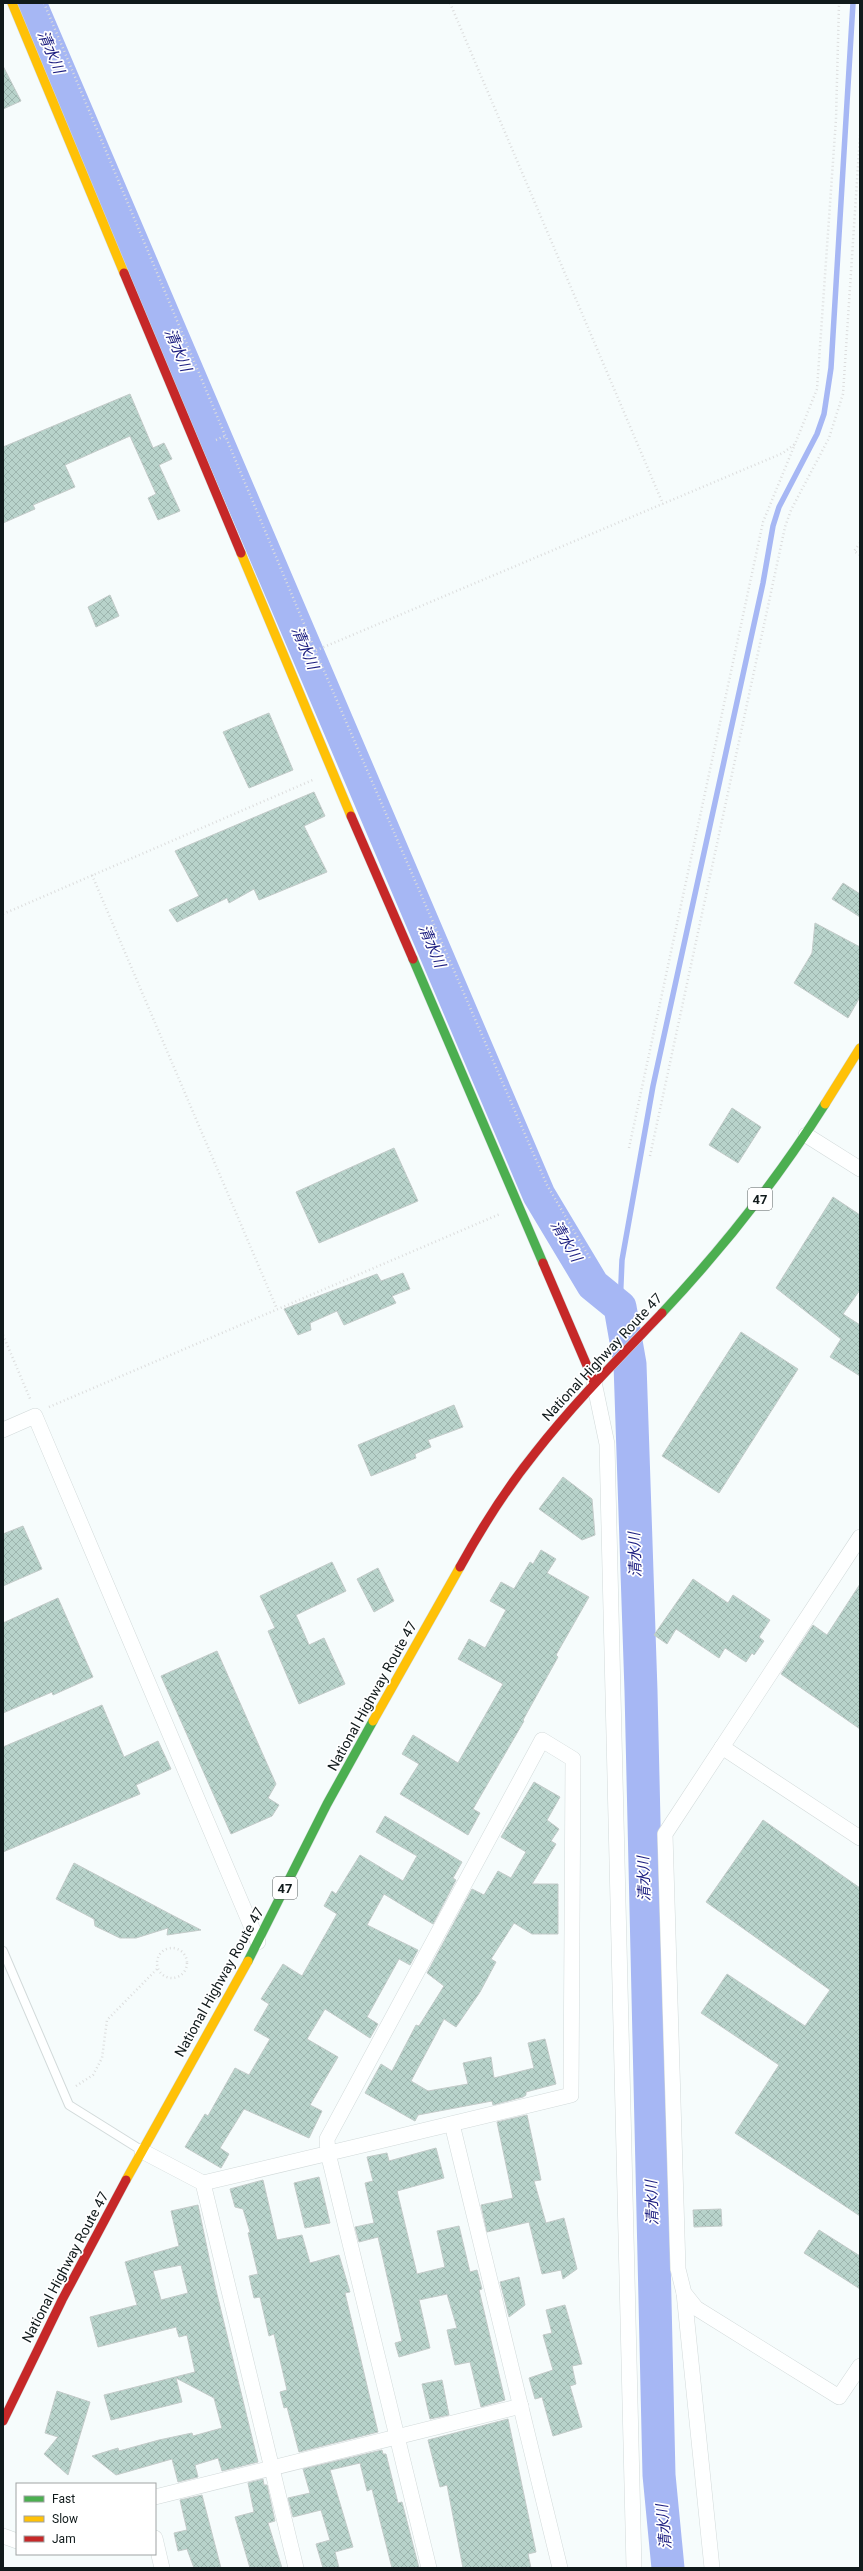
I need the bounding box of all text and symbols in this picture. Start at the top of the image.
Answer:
water label: 清水川 [34,28,69,78]
water label: 清水川 [161,326,196,376]
water label: 清水川 [288,624,323,674]
water label: 清水川 [415,922,450,972]
road number: 47 [748,1188,772,1210]
water label: 清水川 [547,1217,586,1267]
street label: National Highway Route 47 [539,1290,665,1424]
water label: 清水川 [625,1530,645,1578]
street label: National Highway Route 47 [324,1618,420,1774]
water label: 清水川 [634,1854,654,1902]
road number: 47 [273,1877,297,1899]
street label: National Highway Route 47 [171,1904,267,2060]
water label: 清水川 [642,2178,662,2226]
street label: National Highway Route 47 [18,2189,112,2345]
legend [16,2483,156,2555]
text: Fast [52,2492,75,2506]
water label: 清水川 [653,2502,675,2550]
text: Slow [52,2512,78,2526]
text: Jam [52,2532,76,2546]

